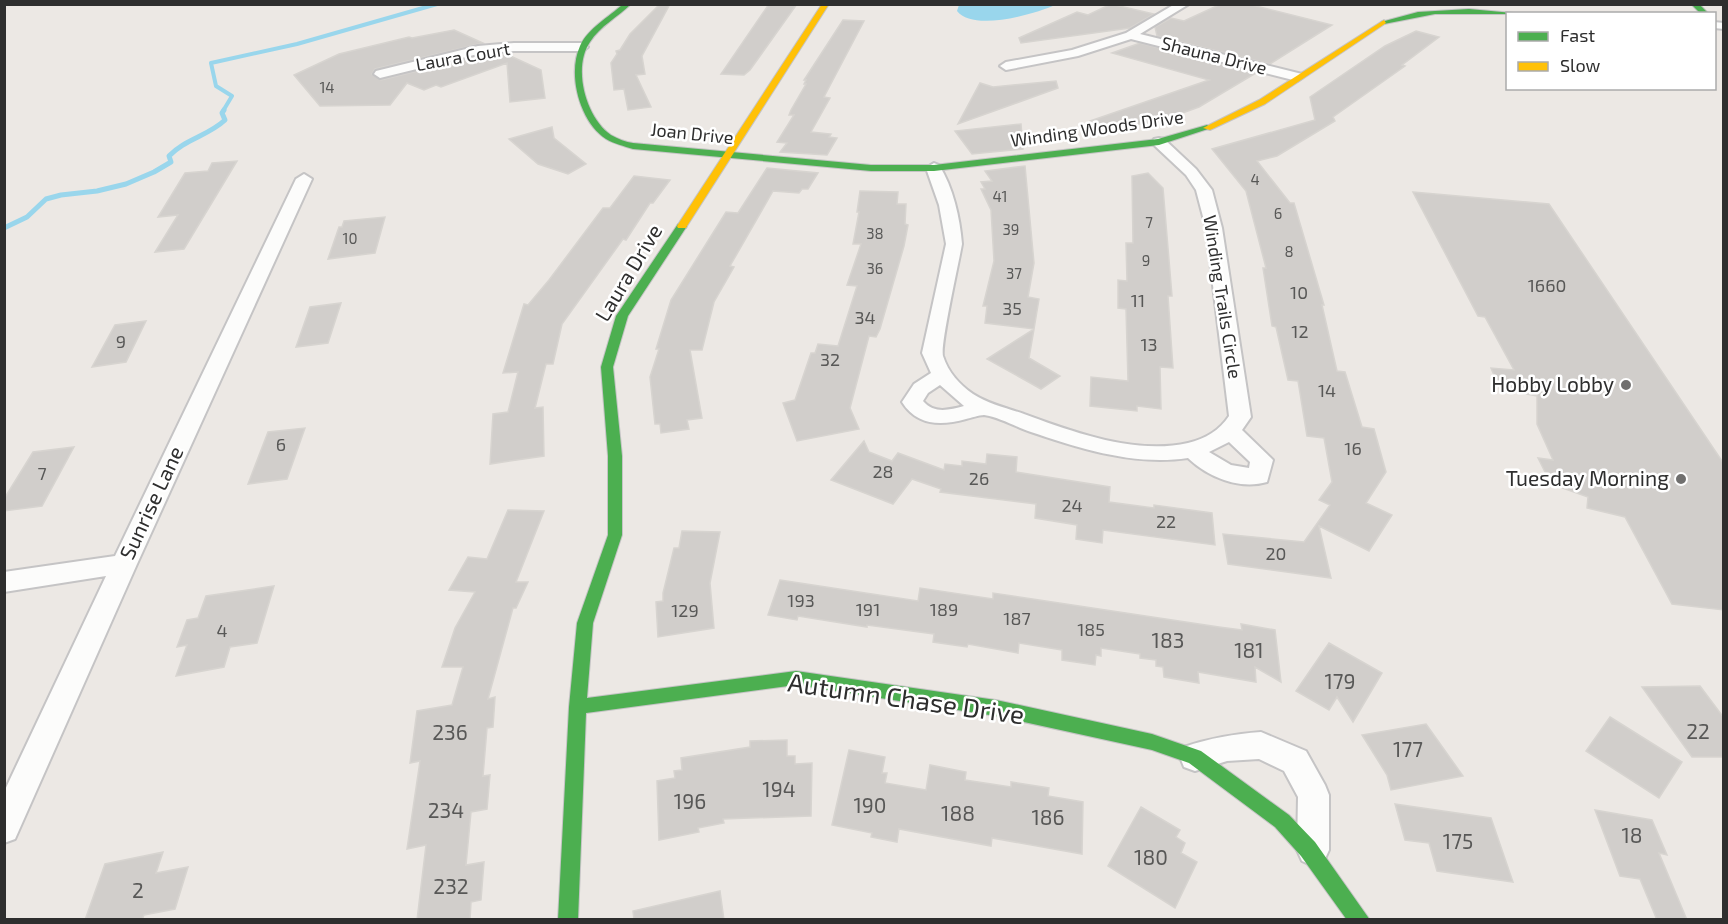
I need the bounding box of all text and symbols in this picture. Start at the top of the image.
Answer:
legend [1506,12,1716,90]
text: Fast [1560,24,1595,46]
street label: Shauna Drive [1159,31,1269,79]
street label: Laura Court [414,37,512,75]
text: Slow [1560,54,1601,76]
house number: 14 [319,78,335,96]
street label: Winding Woods Drive [1009,105,1185,151]
street label: Joan Drive [649,118,735,148]
house number: 4 [1250,170,1260,188]
house number: 41 [992,187,1008,205]
house number: 6 [1274,204,1282,222]
house number: 7 [1145,213,1153,231]
street label: Winding Trails Circle [1199,214,1247,380]
street label: Laura Drive [589,219,666,325]
house number: 39 [1003,220,1019,238]
house number: 38 [866,224,884,242]
house number: 10 [342,229,358,247]
house number: 8 [1284,242,1294,260]
house number: 9 [1142,251,1150,269]
house number: 36 [867,259,883,277]
house number: 37 [1006,264,1022,282]
house number: 1660 [1528,274,1566,296]
house number: 10 [1290,281,1308,303]
house number: 11 [1131,289,1145,311]
house number: 35 [1002,297,1022,319]
house number: 34 [854,306,876,328]
house number: 12 [1291,320,1309,342]
house number: 9 [116,330,126,352]
house number: 13 [1140,333,1158,355]
house number: 32 [820,348,840,370]
place label: Hobby Lobby [1491,371,1614,396]
marker: Hobby Lobby [1619,378,1633,392]
house number: 14 [1318,379,1336,401]
house number: 6 [276,433,286,455]
house number: 16 [1344,437,1362,459]
street label: Sunrise Lane [114,442,188,563]
house number: 28 [872,460,894,482]
house number: 7 [37,462,47,484]
place label: Tuesday Morning [1506,465,1669,490]
house number: 26 [969,467,989,489]
marker: Tuesday Morning [1674,472,1688,486]
house number: 24 [1061,494,1083,516]
house number: 22 [1156,510,1176,532]
house number: 20 [1266,542,1286,564]
house number: 193 [787,589,815,611]
house number: 191 [856,598,880,620]
house number: 189 [930,598,958,620]
house number: 129 [671,599,699,621]
house number: 187 [1003,607,1031,629]
house number: 185 [1077,618,1105,640]
house number: 4 [216,619,228,641]
house number: 183 [1152,627,1184,652]
house number: 181 [1234,637,1264,662]
street label: Autumn Chase Drive [786,666,1026,729]
house number: 179 [1324,668,1356,693]
house number: 22 [1686,718,1710,743]
house number: 236 [432,719,468,744]
house number: 177 [1393,736,1423,761]
house number: 194 [762,776,796,801]
house number: 196 [674,788,706,813]
house number: 190 [853,792,887,817]
house number: 234 [428,797,464,822]
house number: 188 [941,800,975,825]
house number: 186 [1031,804,1065,829]
house number: 18 [1621,822,1643,847]
house number: 175 [1443,828,1473,853]
house number: 180 [1134,844,1168,869]
house number: 232 [433,873,469,898]
house number: 2 [132,877,144,902]

